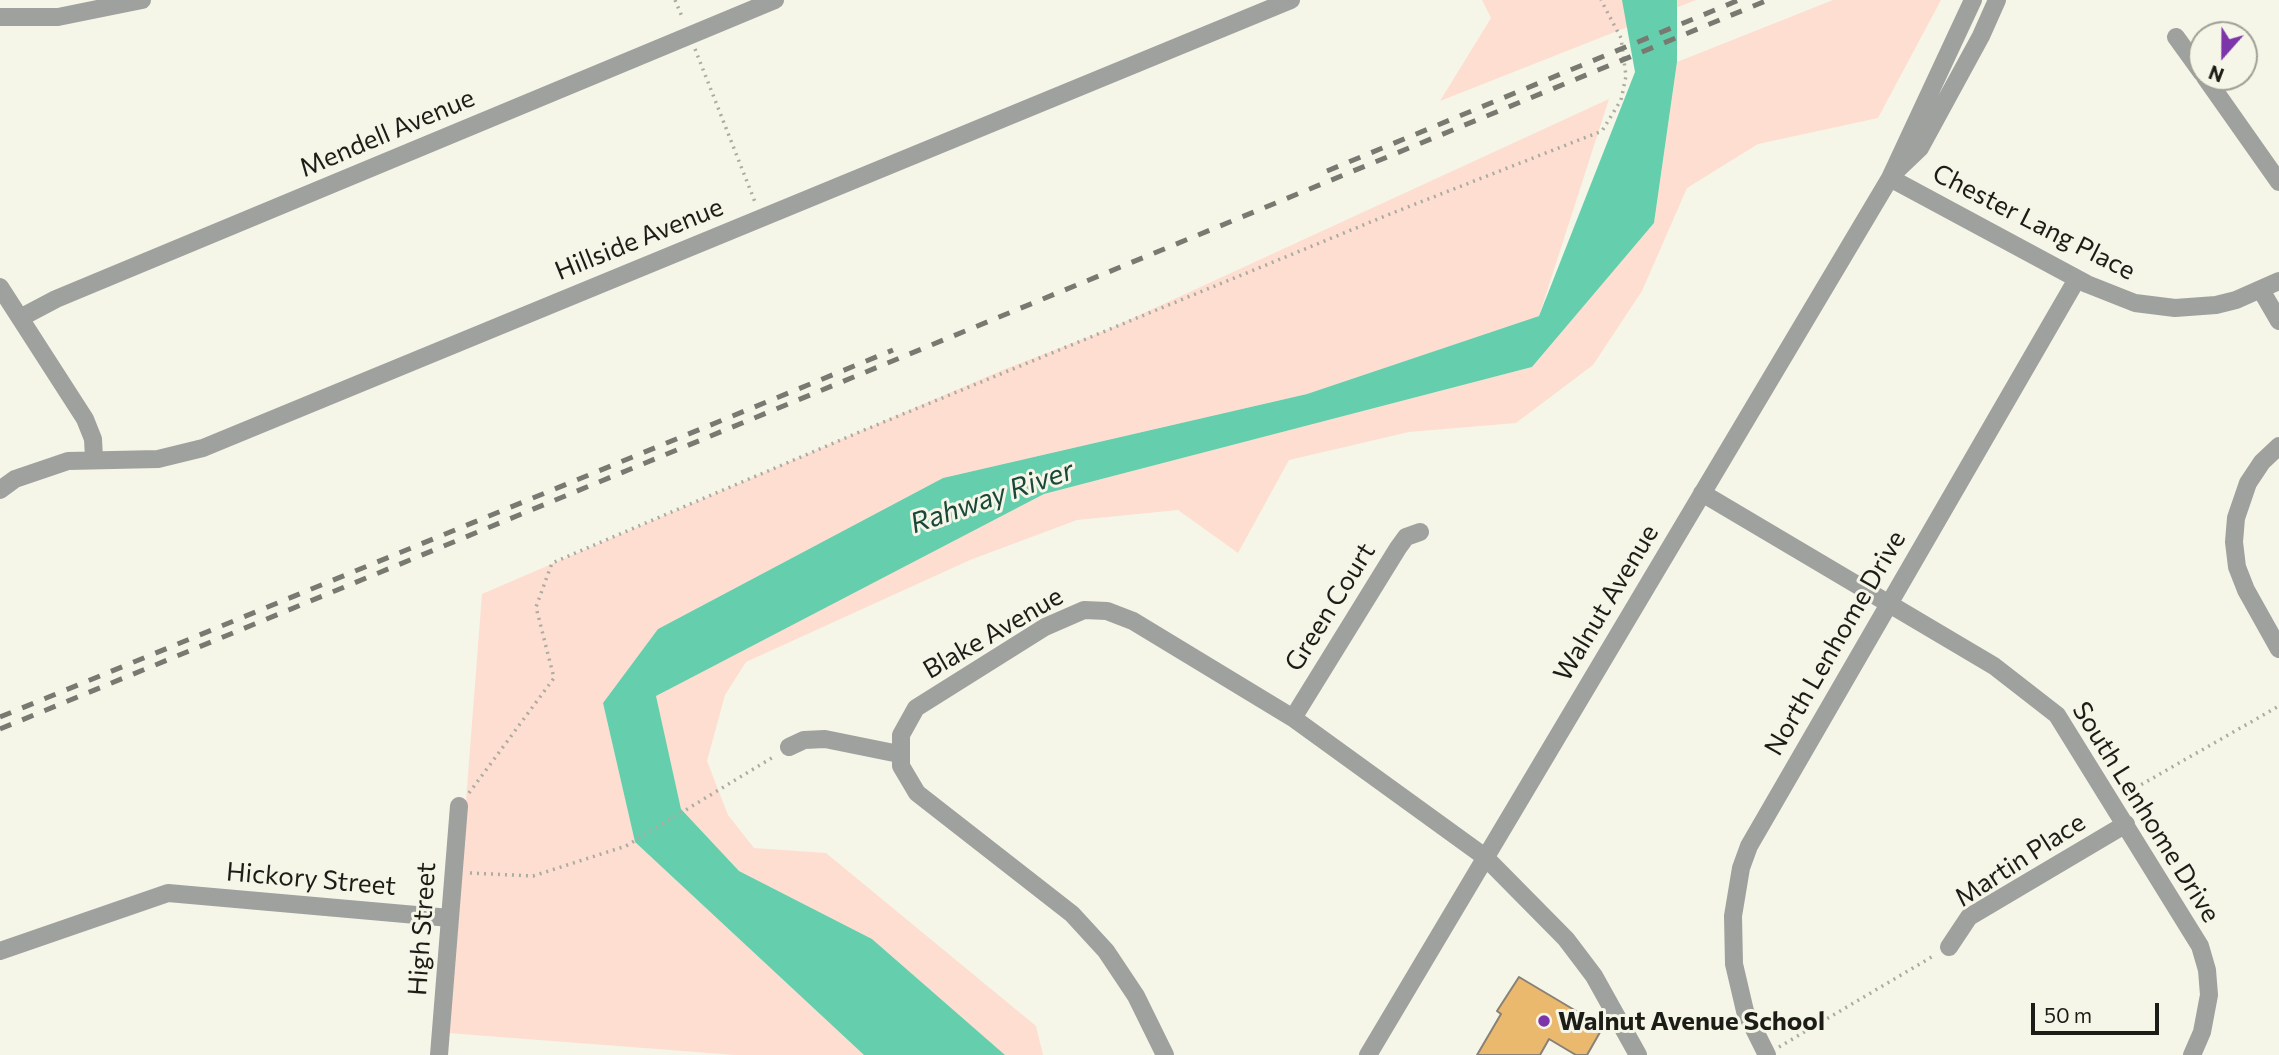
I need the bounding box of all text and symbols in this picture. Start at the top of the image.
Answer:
north arrow [2188,21,2258,91]
text: N [2205,61,2227,87]
street label: Mendell Avenue [295,82,479,184]
street label: Chester Lang Place [1927,157,2141,287]
street label: Hillside Avenue [551,191,727,287]
water label: Rahway River [906,453,1078,541]
street label: Walnut Avenue [1547,519,1665,687]
street label: North Lenhome Drive [1758,525,1912,761]
street label: Green Court [1278,537,1382,677]
street label: Blake Avenue [918,581,1068,685]
street label: South Lenhome Drive [2065,696,2227,928]
street label: Martin Place [1949,806,2091,914]
street label: Hickory Street [225,856,397,902]
street label: High Street [402,861,442,997]
scale bar [2034,988,2162,1032]
text: 50 m [2044,1002,2092,1027]
place label: Walnut Avenue School [1558,1005,1825,1037]
marker: Walnut Avenue School [1536,1013,1552,1029]

